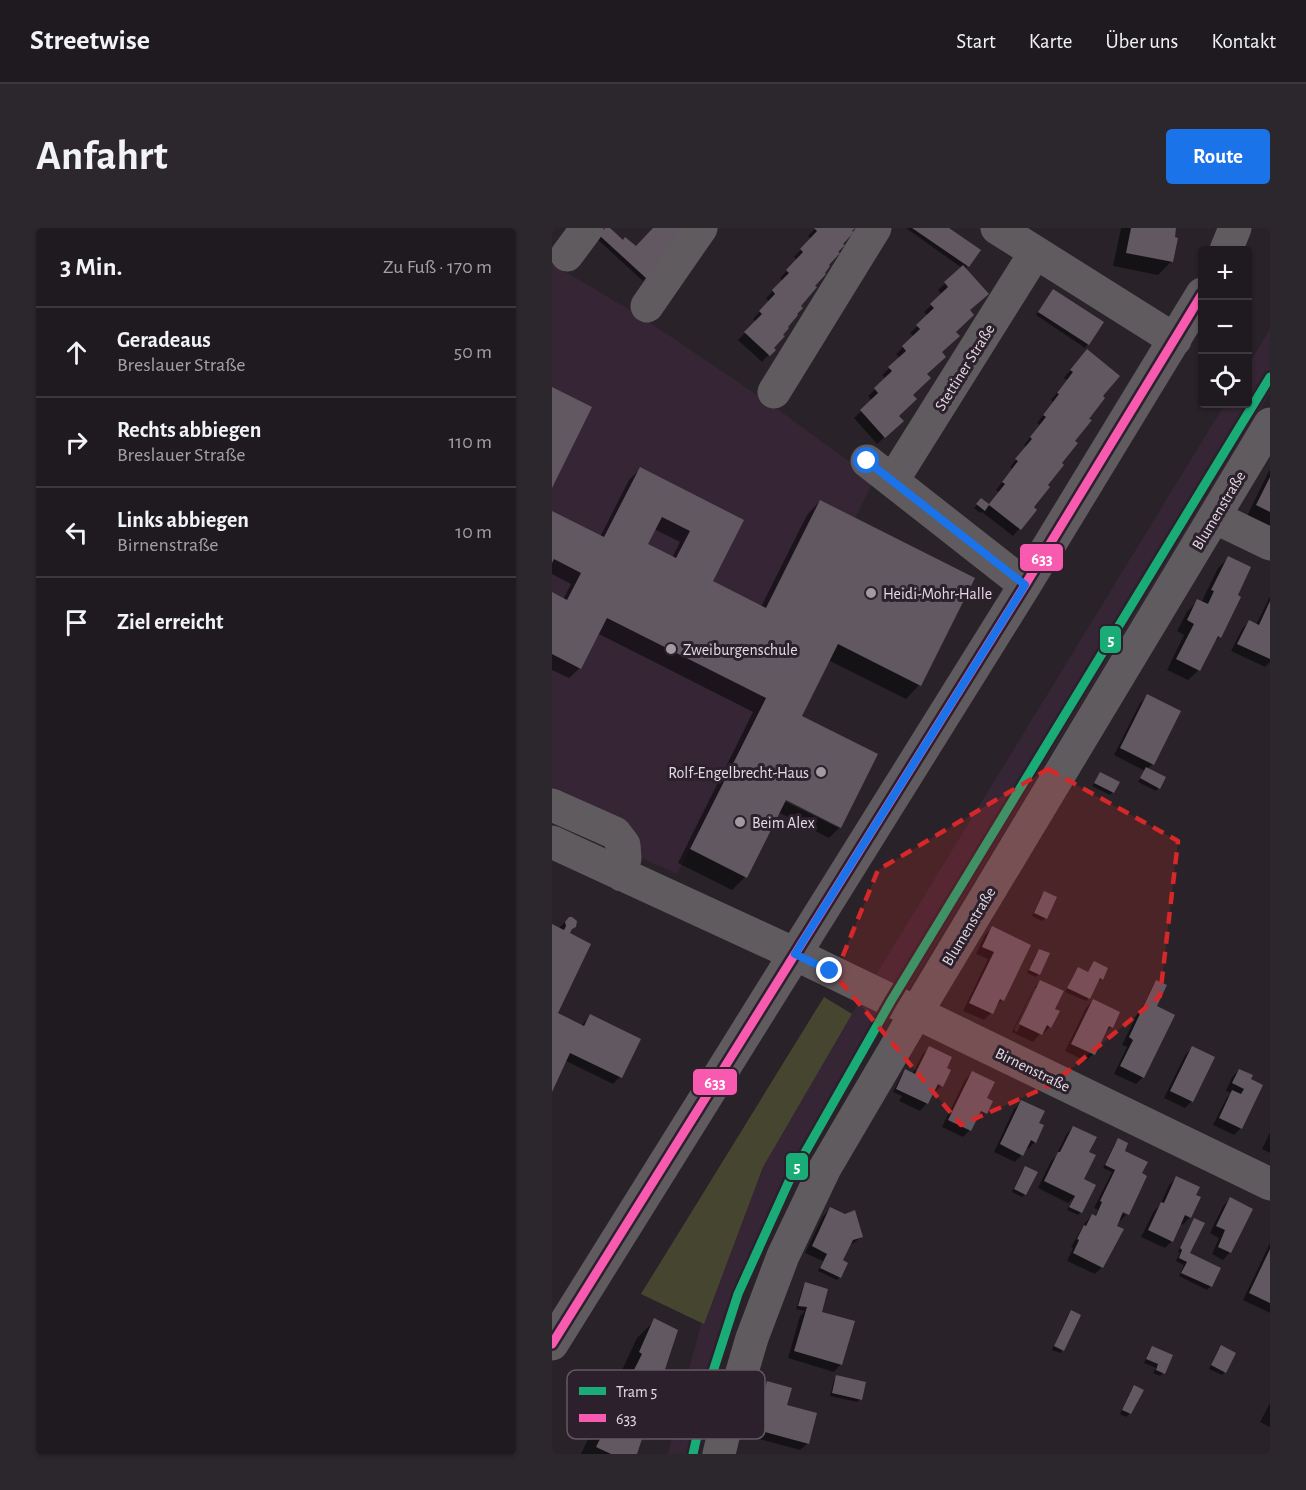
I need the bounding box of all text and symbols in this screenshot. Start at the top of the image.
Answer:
text: Streetwise [30,27,150,55]
text: Start [956,31,996,52]
text: Karte [1029,31,1072,52]
text: Über uns [1105,31,1178,52]
text: Kontakt [1211,31,1276,52]
button: Route [1166,129,1270,184]
text: Anfahrt [36,135,168,177]
map controls [1198,246,1252,408]
button: + [1198,246,1252,300]
text: 3 Min. [60,254,122,280]
text: Zu Fuß · 170 m [383,257,492,277]
button: − [1198,300,1252,354]
street label: Stettiner Straße [932,321,998,414]
text: Geradeaus [117,329,211,351]
icon: ahead [60,336,93,369]
text: 50 m [454,342,492,362]
button: locate [1198,354,1252,408]
text: Breslauer Straße [117,355,246,375]
text: Rechts abbiegen [117,419,261,441]
icon: right [60,426,93,459]
text: 110 m [448,432,492,452]
text: Breslauer Straße [117,445,246,465]
route start [853,447,879,473]
street label: Blumenstraße [1189,468,1249,553]
text: Links abbiegen [117,509,249,531]
icon: left [60,516,93,549]
text: 10 m [455,522,492,542]
text: Birnenstraße [117,535,218,555]
line badge: 633 [1019,543,1064,572]
text: 633 [1031,551,1053,567]
marker: Heidi-Mohr-Halle [864,586,878,600]
place label: Heidi-Mohr-Halle [883,586,992,602]
icon: arrive [60,606,93,639]
text: Ziel erreicht [117,611,224,633]
line badge: 5 [1099,625,1122,654]
text: 5 [1108,632,1115,648]
marker: Zweiburgenschule [664,642,678,656]
place label: Zweiburgenschule [683,642,798,658]
place label: Rolf-Engelbrecht-Haus [668,765,809,781]
marker: Rolf-Engelbrecht-Haus [814,765,828,779]
marker: Beim Alex [733,815,747,829]
place label: Beim Alex [752,815,815,831]
street label: Blumenstraße [939,884,999,969]
route end [816,957,842,983]
street label: Birnenstraße [993,1045,1073,1095]
line badge: 633 [692,1068,738,1096]
text: 633 [704,1075,726,1091]
line badge: 5 [785,1152,809,1181]
text: 5 [794,1159,801,1175]
legend [567,1370,765,1439]
text: Tram 5 [616,1384,657,1400]
text: 633 [616,1411,637,1427]

